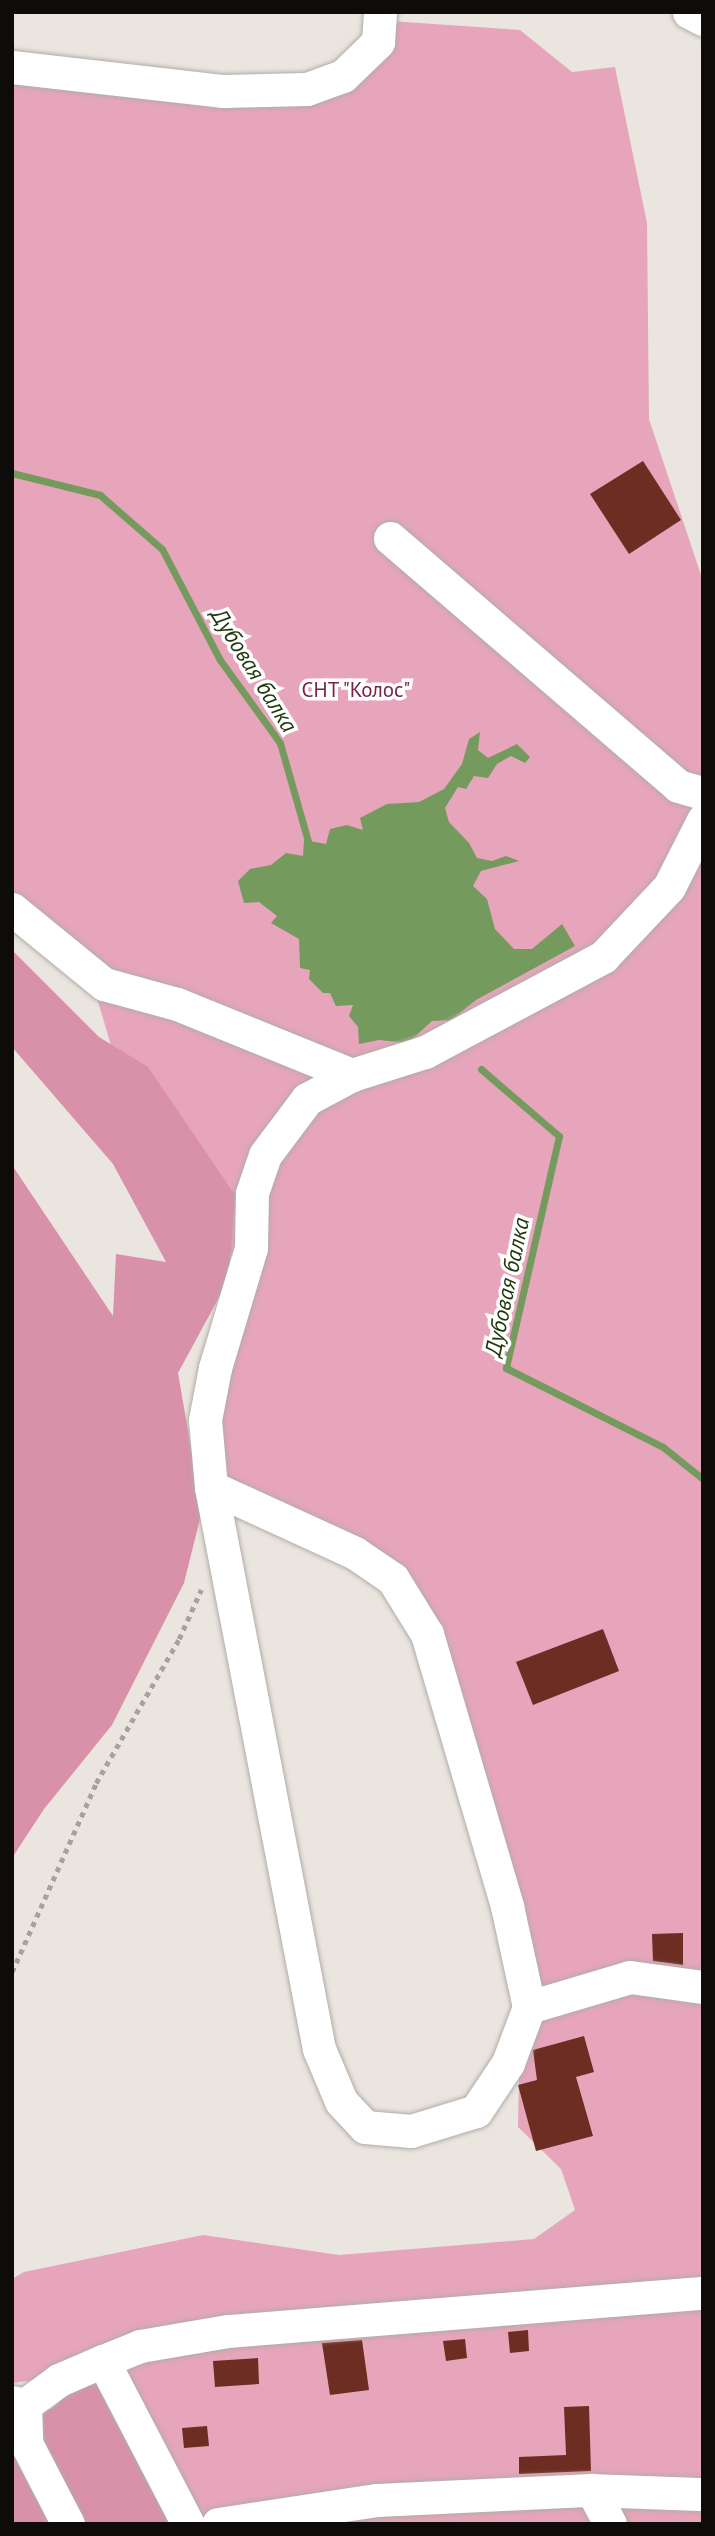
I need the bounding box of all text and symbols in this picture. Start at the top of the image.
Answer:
water label: Дубовая балка [205,603,303,737]
park label: СНТ "Колос" [300,677,412,703]
water label: Дубовая балка [479,1215,535,1359]

